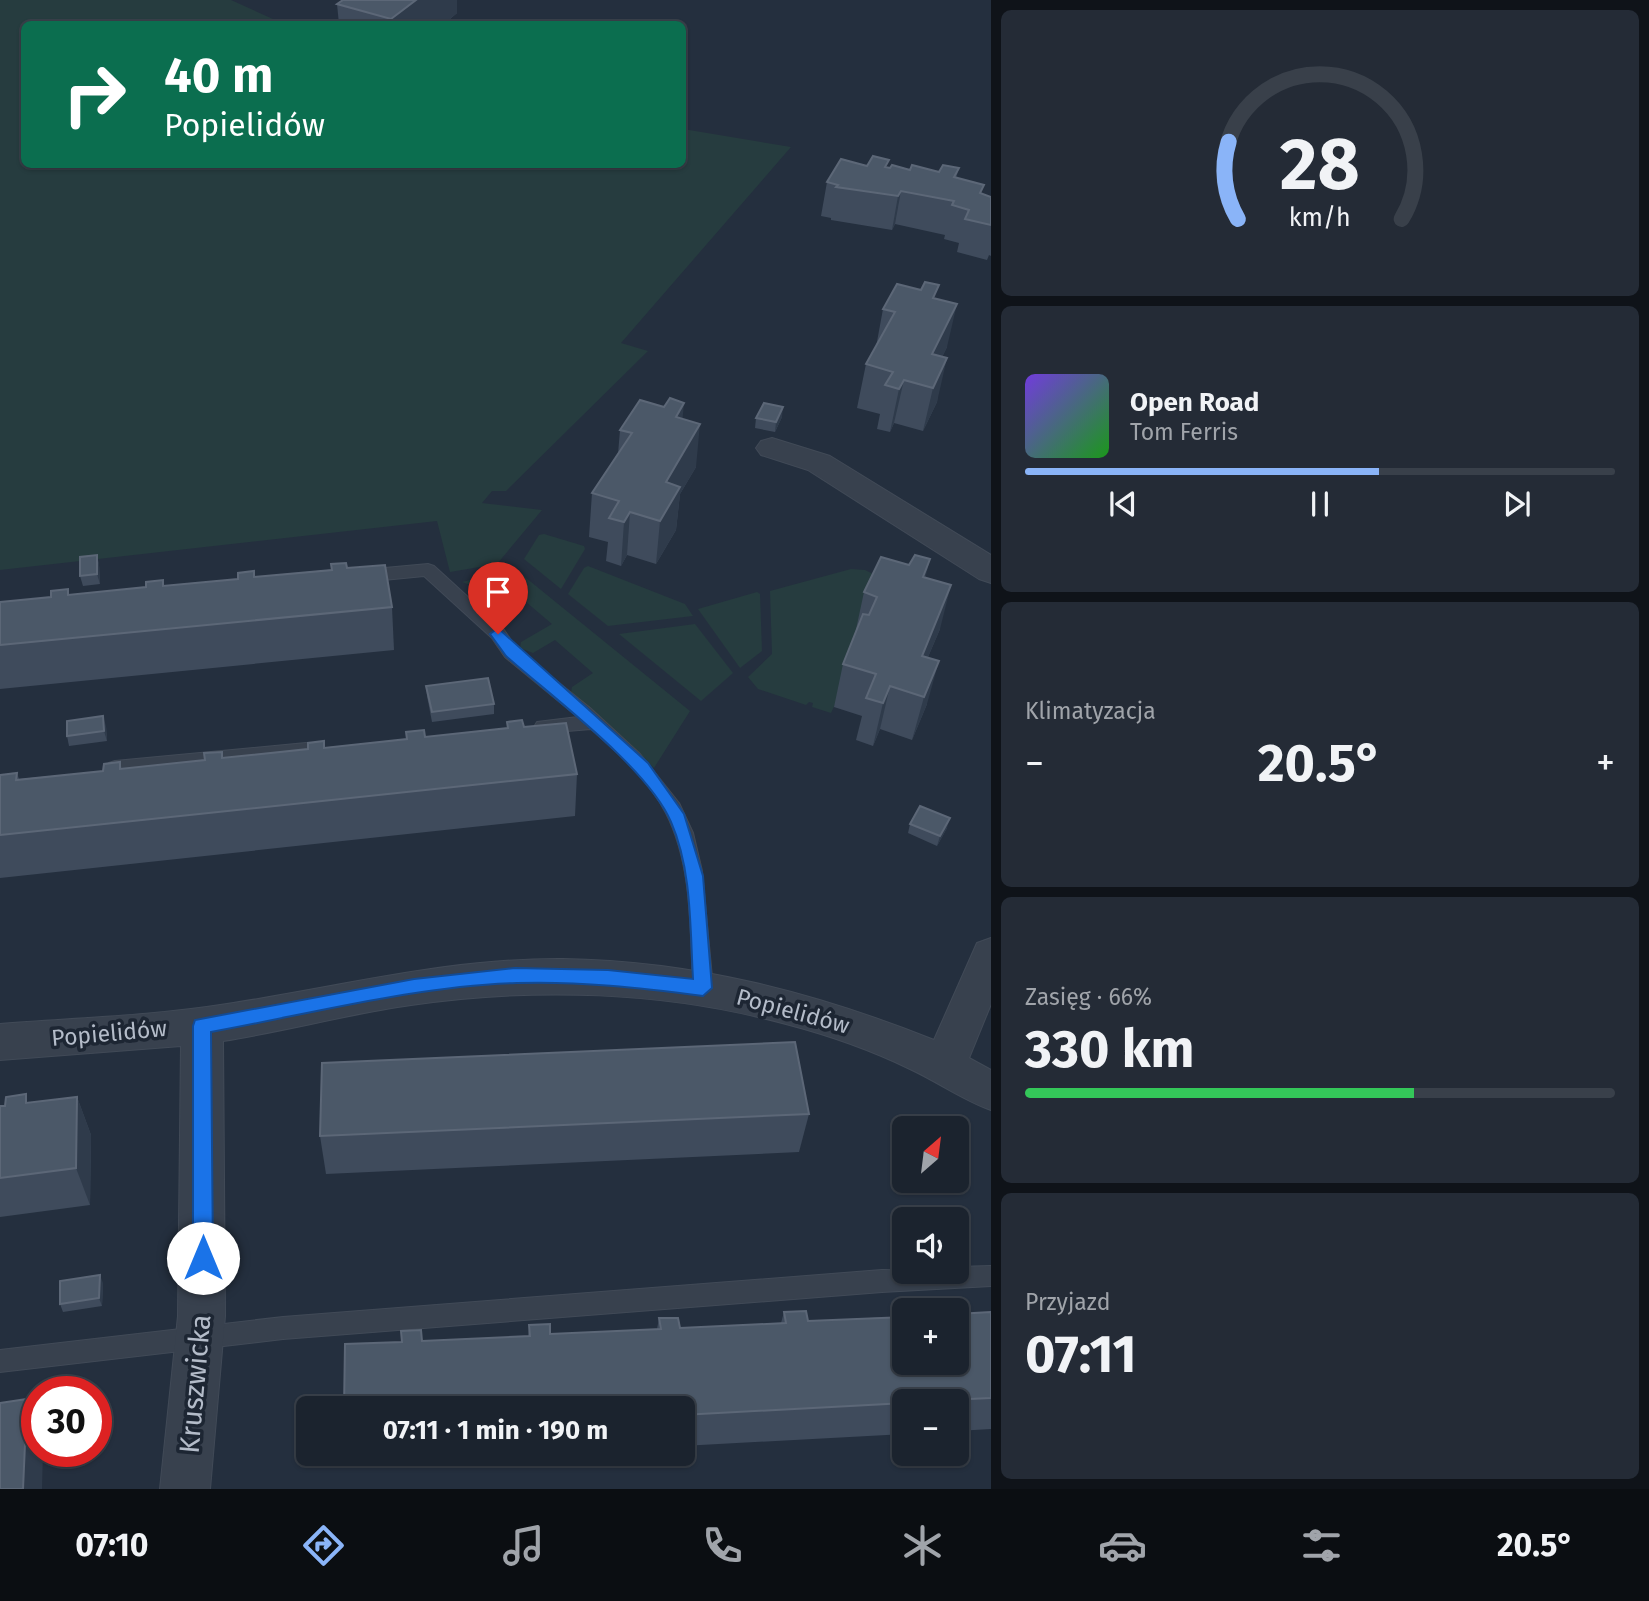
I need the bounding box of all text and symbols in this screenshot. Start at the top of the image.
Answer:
text: 40 m [164,46,273,105]
icon: right [49,49,140,140]
text: Popielidów [164,106,325,144]
text: 28 [1280,121,1360,208]
text: km/h [1289,203,1351,233]
text: Open Road [1130,387,1259,418]
text: Tom Ferris [1130,418,1238,446]
icon: previous [1104,485,1142,523]
icon: pause [1301,485,1339,523]
icon: next [1498,485,1536,523]
pin [468,562,528,634]
icon: arrive [479,573,517,611]
text: Klimatyzacja [1025,697,1156,725]
text: 20.5° [1258,732,1382,795]
text: − [1025,740,1044,786]
text: + [1596,740,1615,786]
street label: Popielidów [733,983,853,1040]
text: Zasięg · 66% [1025,983,1152,1011]
street label: Popielidów [50,1014,168,1052]
text: 330 km [1025,1018,1194,1081]
north arrow [892,1116,970,1194]
map controls [892,1116,969,1466]
button: sound [892,1207,969,1284]
position arrow [166,1221,240,1295]
text: Przyjazd [1025,1288,1111,1316]
button: + [892,1298,969,1375]
street label: Kruszwicka [172,1313,218,1455]
text: 07:11 [1025,1323,1137,1386]
speed limit sign: 30 [21,1376,112,1467]
button: − [892,1389,969,1466]
text: 07:11 · 1 min · 190 m [383,1415,608,1446]
icon: directions [299,1521,348,1570]
icon: music [499,1521,548,1570]
icon: phone [698,1521,747,1570]
icon: climate [898,1521,947,1570]
icon: car [1098,1521,1147,1570]
icon: filters [1297,1521,1346,1570]
text: 07:10 [75,1526,149,1564]
text: 20.5° [1497,1526,1574,1564]

